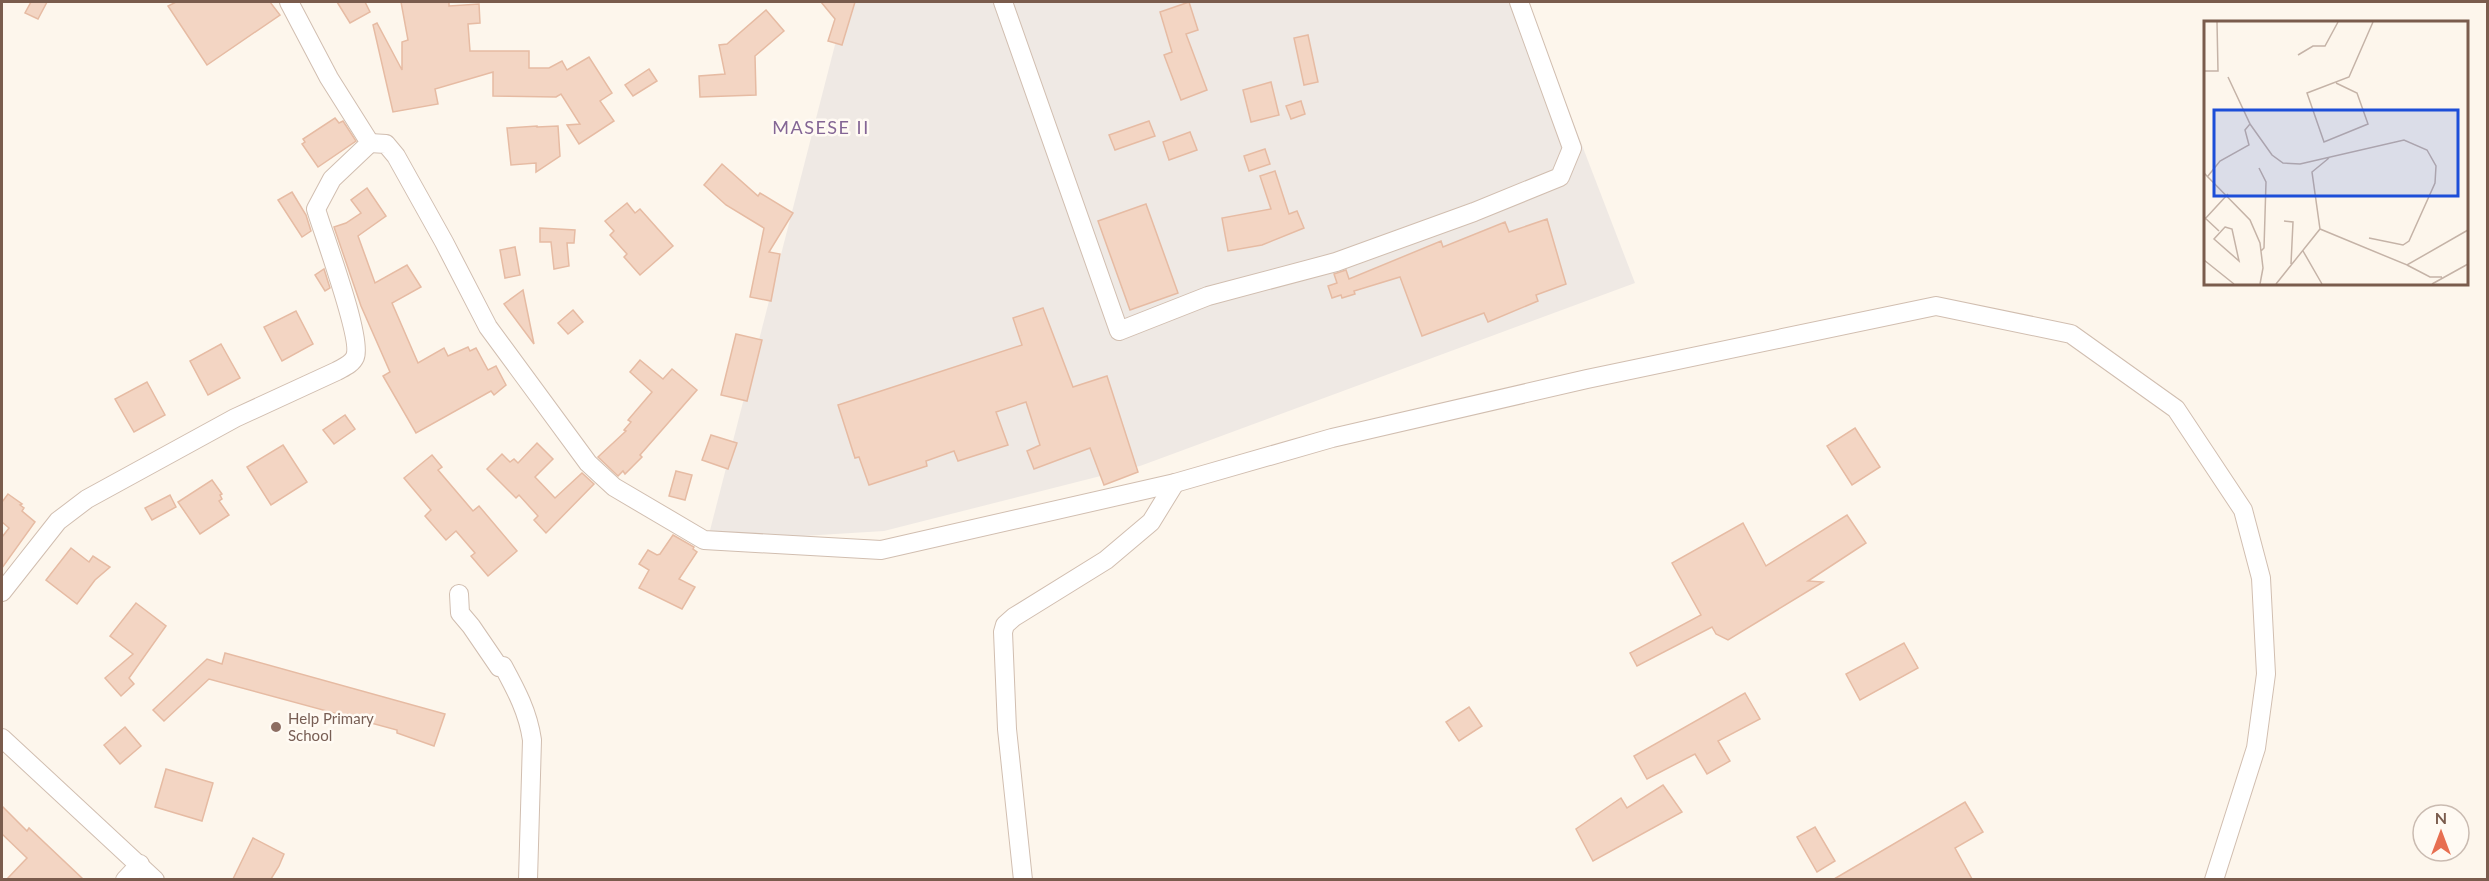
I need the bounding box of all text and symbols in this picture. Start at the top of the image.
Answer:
inset map [2204,21,2468,285]
district label: MASESE II [772,116,870,138]
place label: Help Primary School [288,709,374,744]
marker: Help Primary School [269,720,283,734]
north arrow [2411,803,2471,863]
text: N [2435,808,2447,827]

